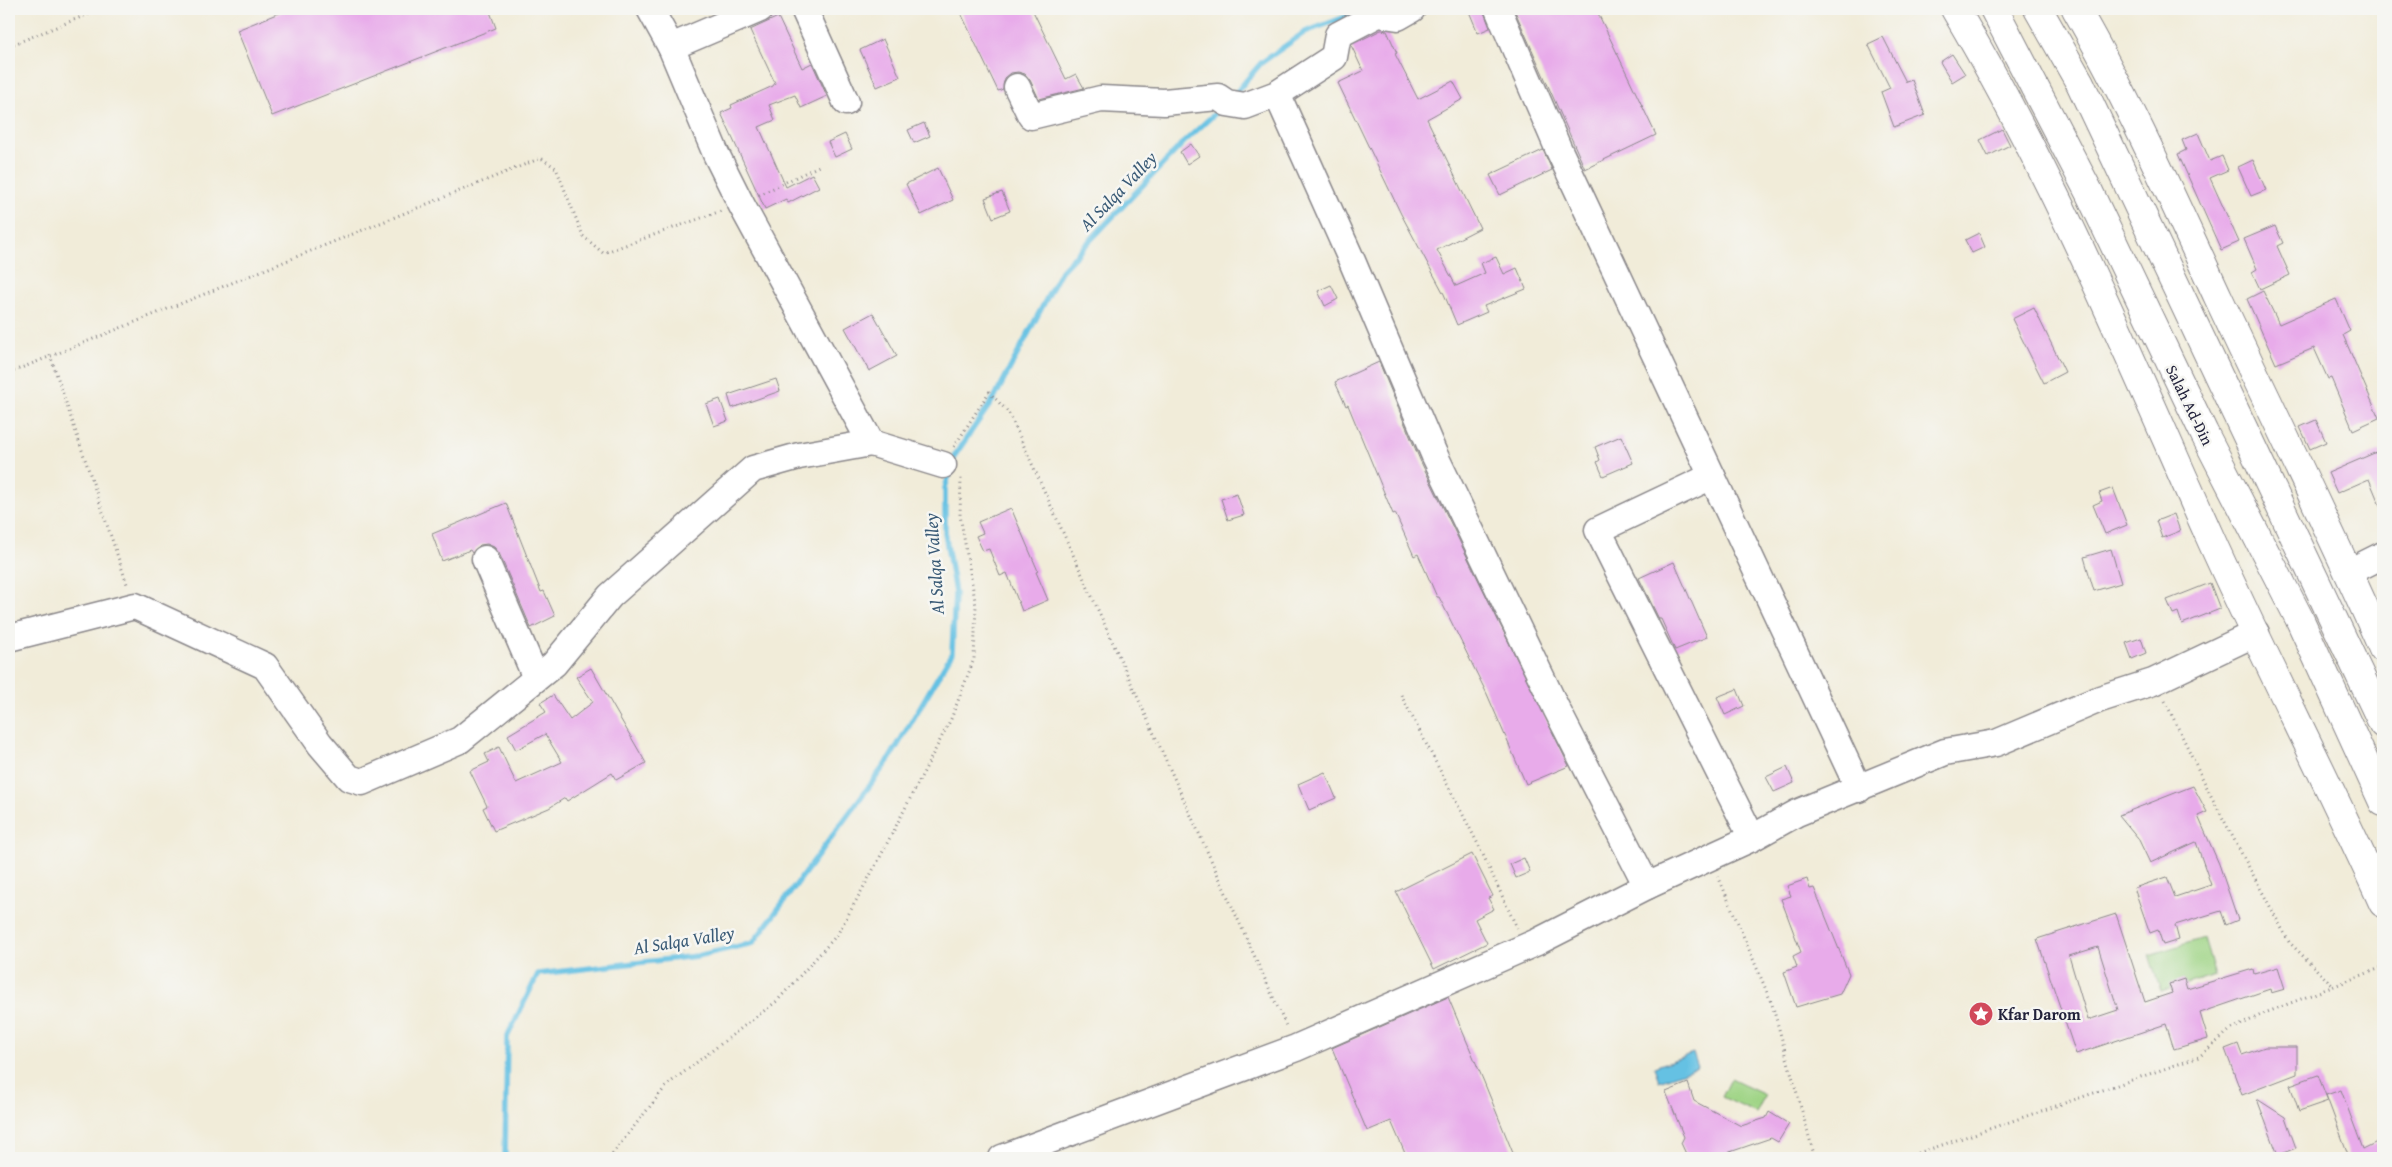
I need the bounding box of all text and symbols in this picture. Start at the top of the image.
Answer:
water label: Al Salqa Valley [1072,144,1164,238]
street label: Salah Ad-Din [2160,361,2220,449]
water label: Al Salqa Valley [917,512,951,617]
water label: Al Salqa Valley [631,919,737,961]
place icon: Kfar Darom [1968,1001,1994,1027]
place label: Kfar Darom [1998,1002,2081,1026]

